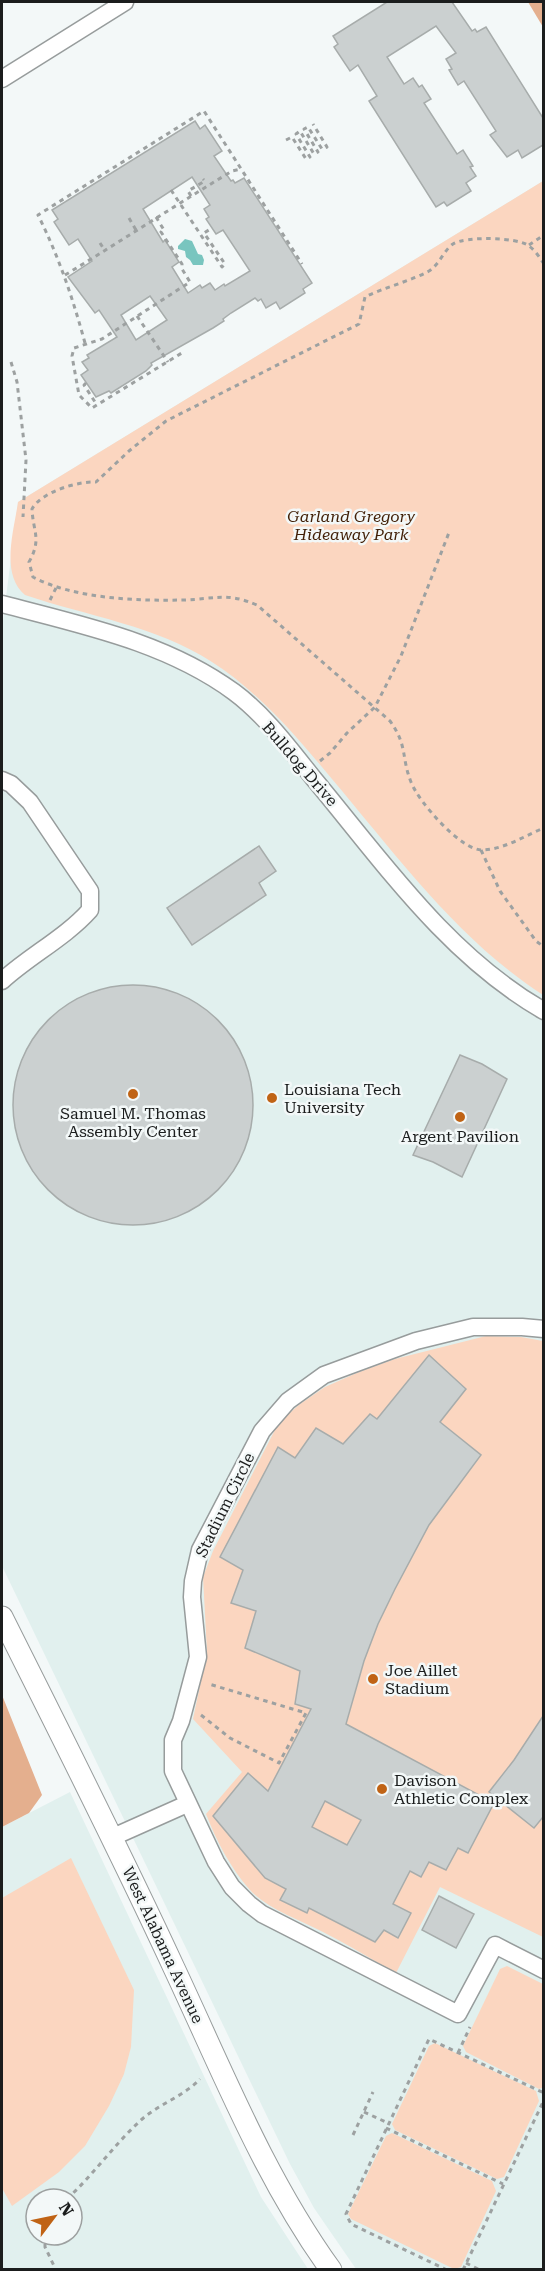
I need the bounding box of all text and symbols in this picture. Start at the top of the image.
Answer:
park label: Garland Gregory Hideaway Park [287,507,416,544]
street label: Bulldog Drive [258,718,342,810]
place label: Louisiana Tech University [284,1080,401,1117]
marker: Samuel M. Thomas Assembly Center [126,1087,140,1101]
marker: Louisiana Tech University [265,1091,279,1105]
place label: Samuel M. Thomas Assembly Center [60,1104,206,1141]
marker: Argent Pavilion [453,1110,467,1124]
place label: Argent Pavilion [401,1127,519,1146]
street label: Stadium Circle [191,1449,259,1560]
place label: Joe Aillet Stadium [385,1661,457,1698]
marker: Joe Aillet Stadium [366,1672,380,1686]
place label: Davison Athletic Complex [394,1771,529,1808]
marker: Davison Athletic Complex [375,1782,389,1796]
street label: West Alabama Avenue [118,1864,208,2026]
north arrow [24,2187,84,2247]
text: N [55,2199,78,2220]

